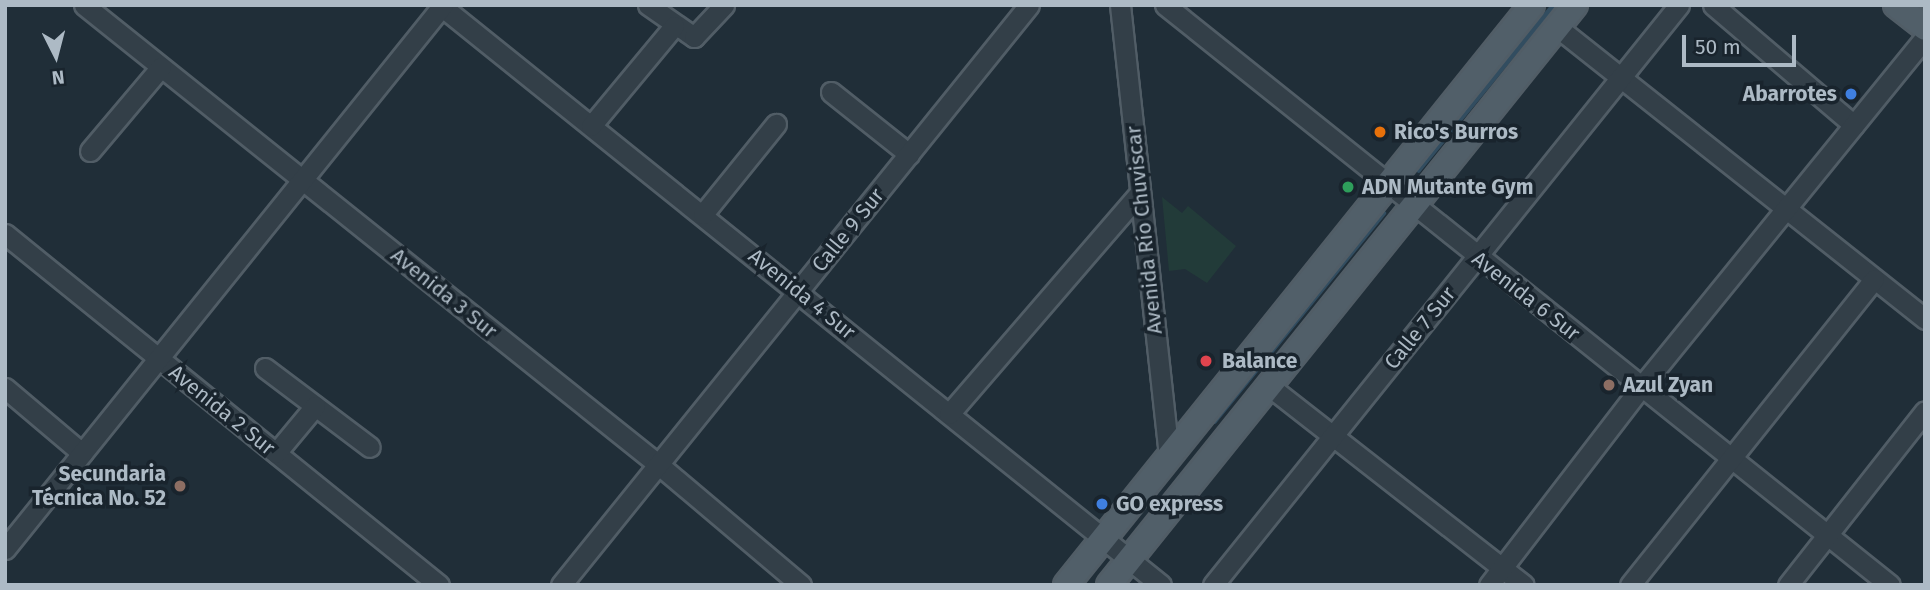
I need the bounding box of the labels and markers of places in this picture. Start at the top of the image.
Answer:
place label: Abarrotes [1743,81,1837,107]
marker: Abarrotes [1843,86,1859,102]
place label: Rico's Burros [1394,119,1518,145]
marker: Rico's Burros [1372,124,1388,140]
place label: ADN Mutante Gym [1362,174,1533,200]
marker: ADN Mutante Gym [1340,179,1356,195]
place label: Balance [1222,348,1297,374]
marker: Balance [1196,351,1216,371]
place label: Azul Zyan [1623,372,1713,398]
marker: Azul Zyan [1601,377,1617,393]
place label: Secundaria Técnica No. 52 [32,461,166,511]
marker: Secundaria Técnica No. 52 [172,478,188,494]
place label: GO express [1116,491,1223,517]
marker: GO express [1094,496,1110,512]

